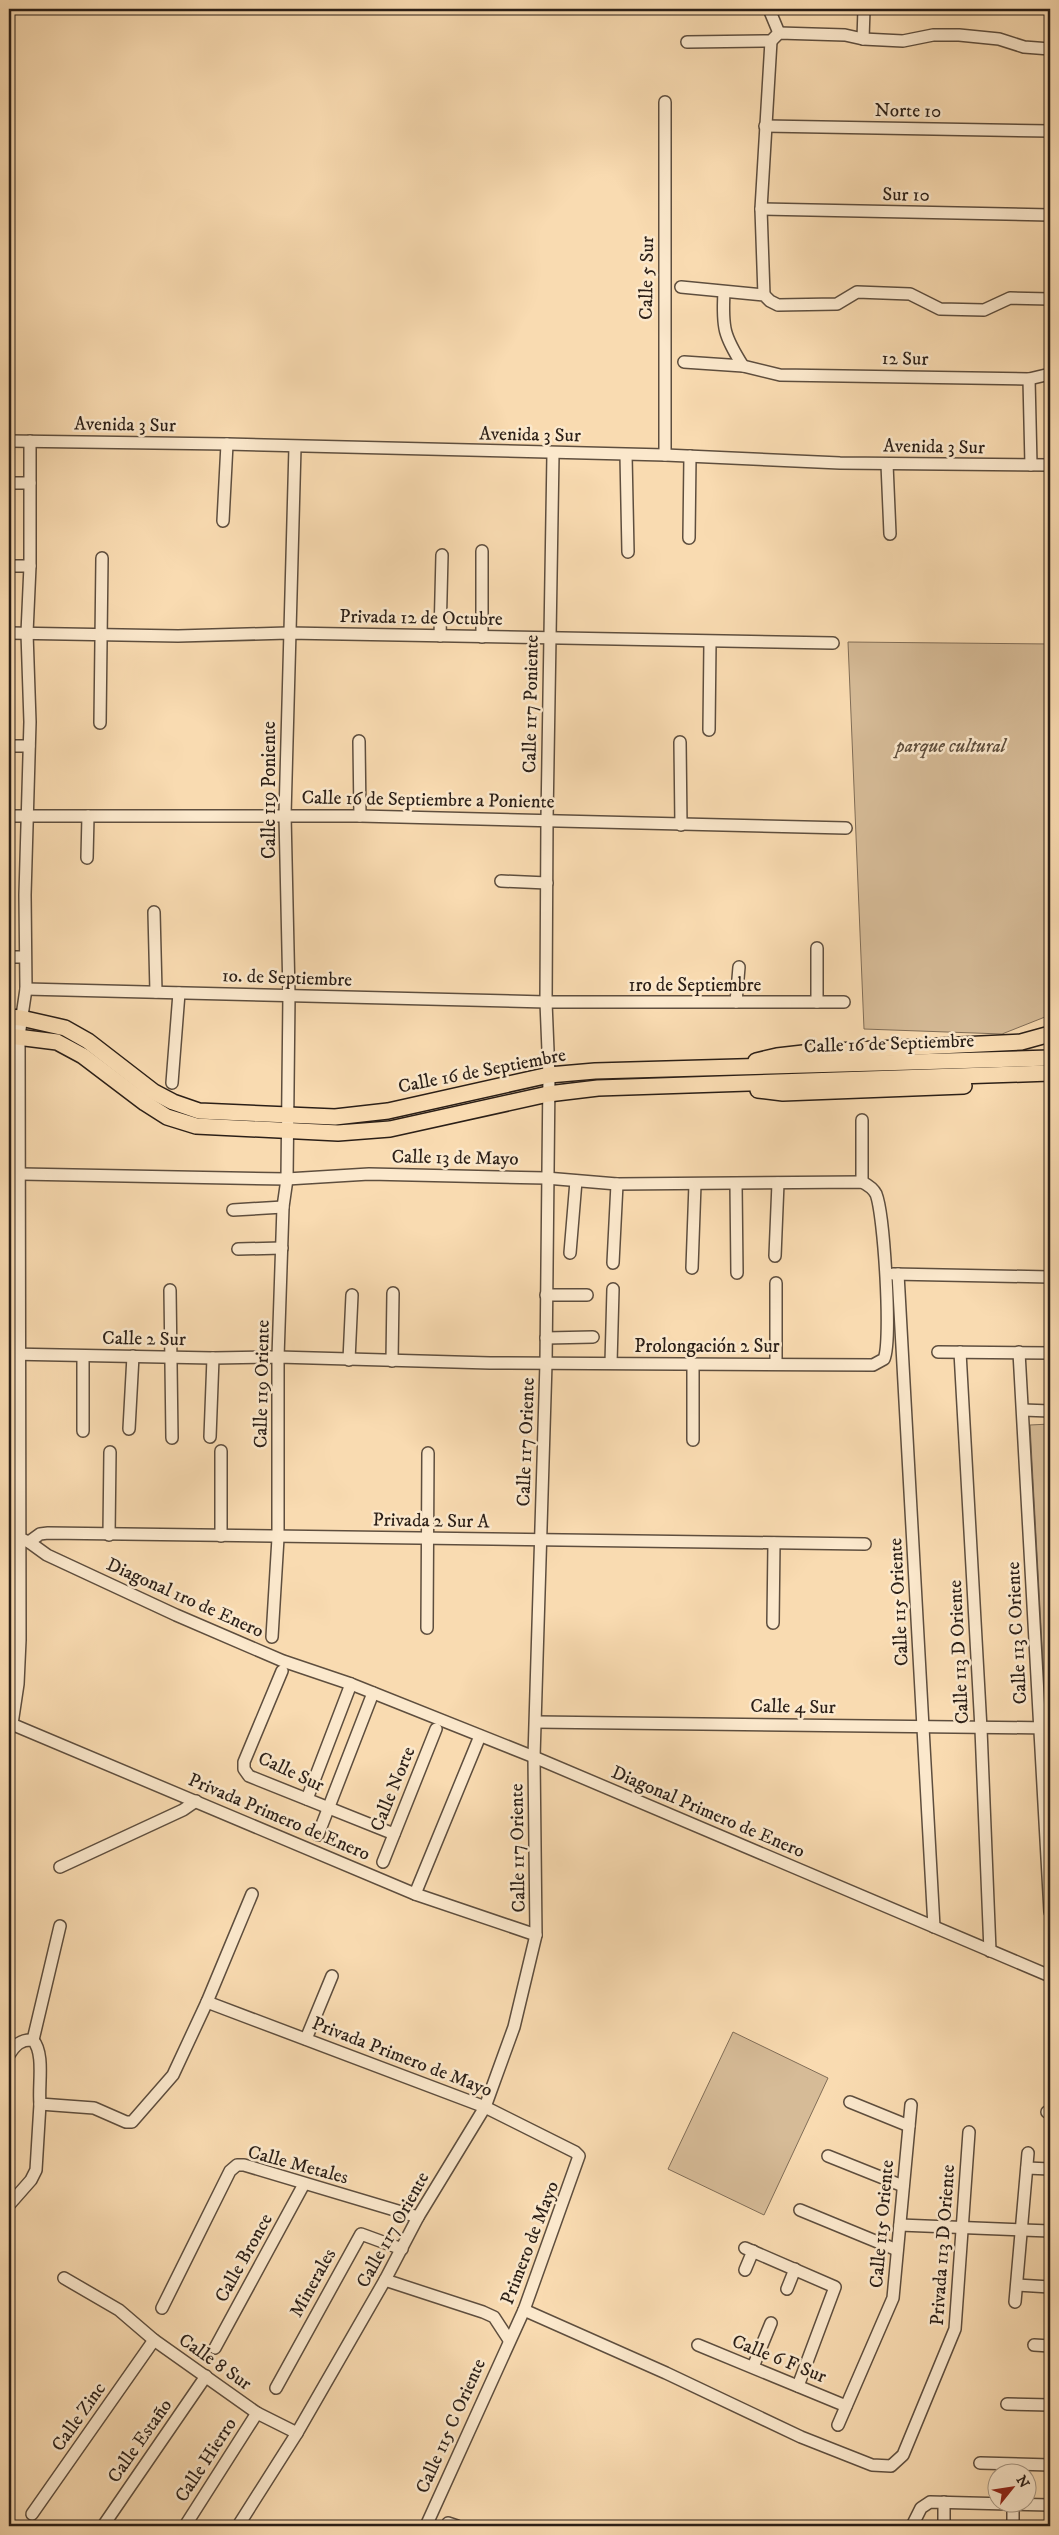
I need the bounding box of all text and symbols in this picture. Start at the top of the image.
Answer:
street label: Norte 10 [874,99,942,123]
street label: Sur 10 [882,183,930,207]
street label: Calle 5 Sur [635,236,659,320]
street label: 12 Sur [882,347,928,371]
street label: Avenida 3 Sur [74,413,176,437]
street label: Avenida 3 Sur [479,423,581,447]
street label: Avenida 3 Sur [883,435,985,459]
street label: Privada 12 de Octubre [339,605,503,631]
street label: Calle 117 Poniente [518,634,544,773]
street label: Calle 119 Poniente [258,721,281,859]
park label: parque cultural [892,735,1008,759]
street label: Calle 16 de Septiembre a Poniente [301,786,555,814]
street label: 1o. de Septiembre [221,964,353,992]
street label: 1ro de Septiembre [629,974,762,997]
street label: Calle 16 de Septiembre [803,1030,975,1058]
street label: Calle 16 de Septiembre [396,1043,568,1099]
street label: Calle 13 de Mayo [391,1145,519,1171]
street label: Calle 119 Oriente [249,1319,275,1448]
street label: Calle 2 Sur [102,1327,186,1351]
street label: Prolongación 2 Sur [634,1335,780,1358]
street label: Calle 117 Oriente [512,1377,540,1507]
street label: Privada 2 Sur A [372,1508,491,1534]
street label: Calle 115 Oriente [884,1537,914,1667]
street label: Diagonal 1ro de Enero [103,1553,267,1643]
street label: Calle 113 C Oriente [1002,1561,1032,1705]
street label: Calle 113 D Oriente [944,1579,974,1725]
street label: Calle 4 Sur [750,1695,836,1719]
street label: Calle Norte [366,1743,420,1835]
street label: Calle Sur [254,1747,328,1797]
street label: Diagonal Primero de Enero [608,1761,808,1863]
street label: Privada Primero de Enero [185,1768,373,1866]
street label: Calle 117 Oriente [505,1783,531,1913]
street label: Privada Primero de Mayo [309,2012,495,2102]
street label: Calle Metales [245,2141,351,2189]
street label: Calle 115 Oriente [865,2159,899,2289]
street label: Privada 113 D Oriente [926,2164,960,2326]
street label: Calle 117 Oriente [352,2168,434,2292]
street label: Primero de Mayo [496,2178,564,2308]
street label: Calle Bronce [210,2209,278,2306]
street label: Minerales [285,2245,341,2321]
street label: Calle 8 Sur [174,2329,256,2395]
street label: Calle 6 F Sur [728,2330,830,2388]
street label: Calle 115 C Oriente [411,2355,491,2497]
street label: Calle Zinc [47,2378,111,2456]
street label: Calle Estaño [103,2395,177,2487]
street label: Calle Hierro [170,2413,242,2507]
north arrow [986,2462,1036,2512]
text: N [1012,2473,1033,2492]

